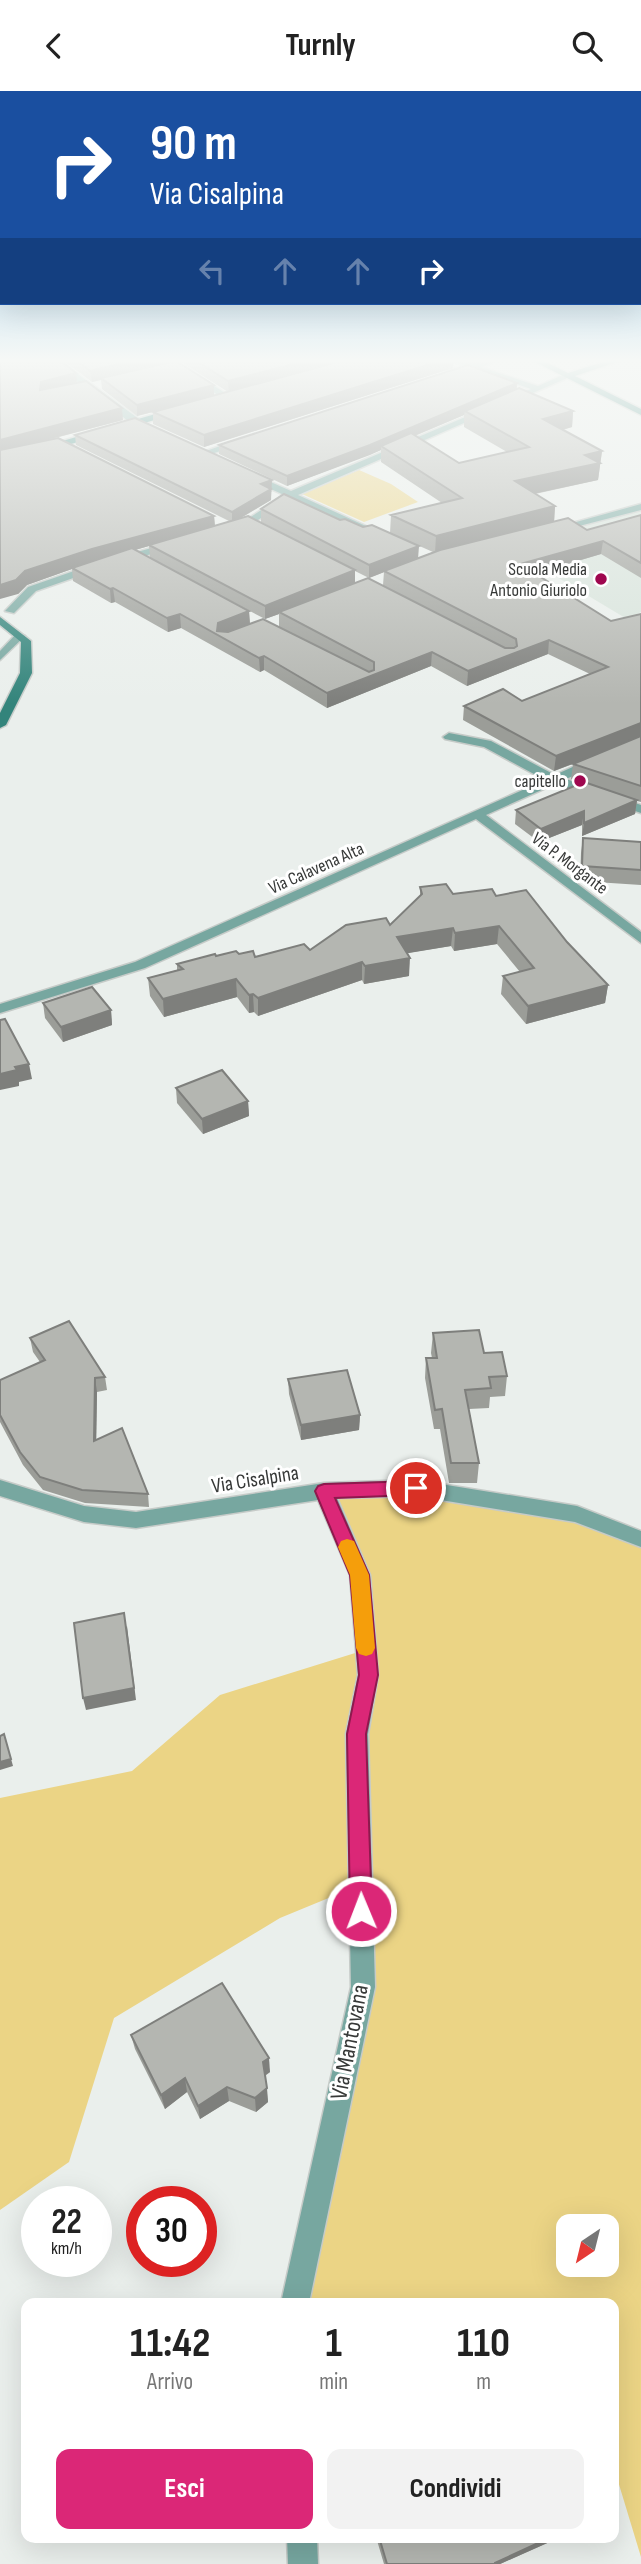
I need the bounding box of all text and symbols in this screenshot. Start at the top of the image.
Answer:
text: Turnly [285,26,356,65]
icon: back [35,27,73,65]
icon: search [568,27,606,65]
text: 90 m [150,115,237,174]
icon: right [35,119,126,210]
text: Via Cisalpina [150,175,284,214]
icon: left [193,252,231,290]
icon: ahead [266,252,304,290]
icon: ahead [339,252,377,290]
icon: right [412,252,450,290]
place label: Scuola Media Antonio Giuriolo [489,559,587,601]
marker: Scuola Media Antonio Giuriolo [593,571,609,587]
place label: capitello [515,771,566,792]
marker: capitello [572,773,588,789]
street label: Via P. Morgante [528,828,612,899]
street label: Via Calavena Alta [265,838,367,899]
pin [386,1458,446,1518]
street label: Via Cisalpina [210,1460,300,1499]
icon: arrive [397,1469,435,1507]
position arrow [324,1874,398,1948]
street label: Via Mantovana [324,1982,375,2102]
speed limit sign: 30 [126,2186,217,2277]
text: 22 [51,2201,82,2244]
north arrow [556,2214,620,2277]
map controls [556,2214,619,2277]
text: km/h [51,2238,82,2259]
text: 11:42 [130,2318,210,2369]
text: 1 [325,2318,342,2369]
text: 110 [457,2318,510,2369]
text: Arrivo [147,2368,193,2396]
text: min [319,2368,348,2396]
text: m [476,2368,491,2396]
button: Esci [56,2449,313,2529]
button: Condividi [327,2449,584,2529]

